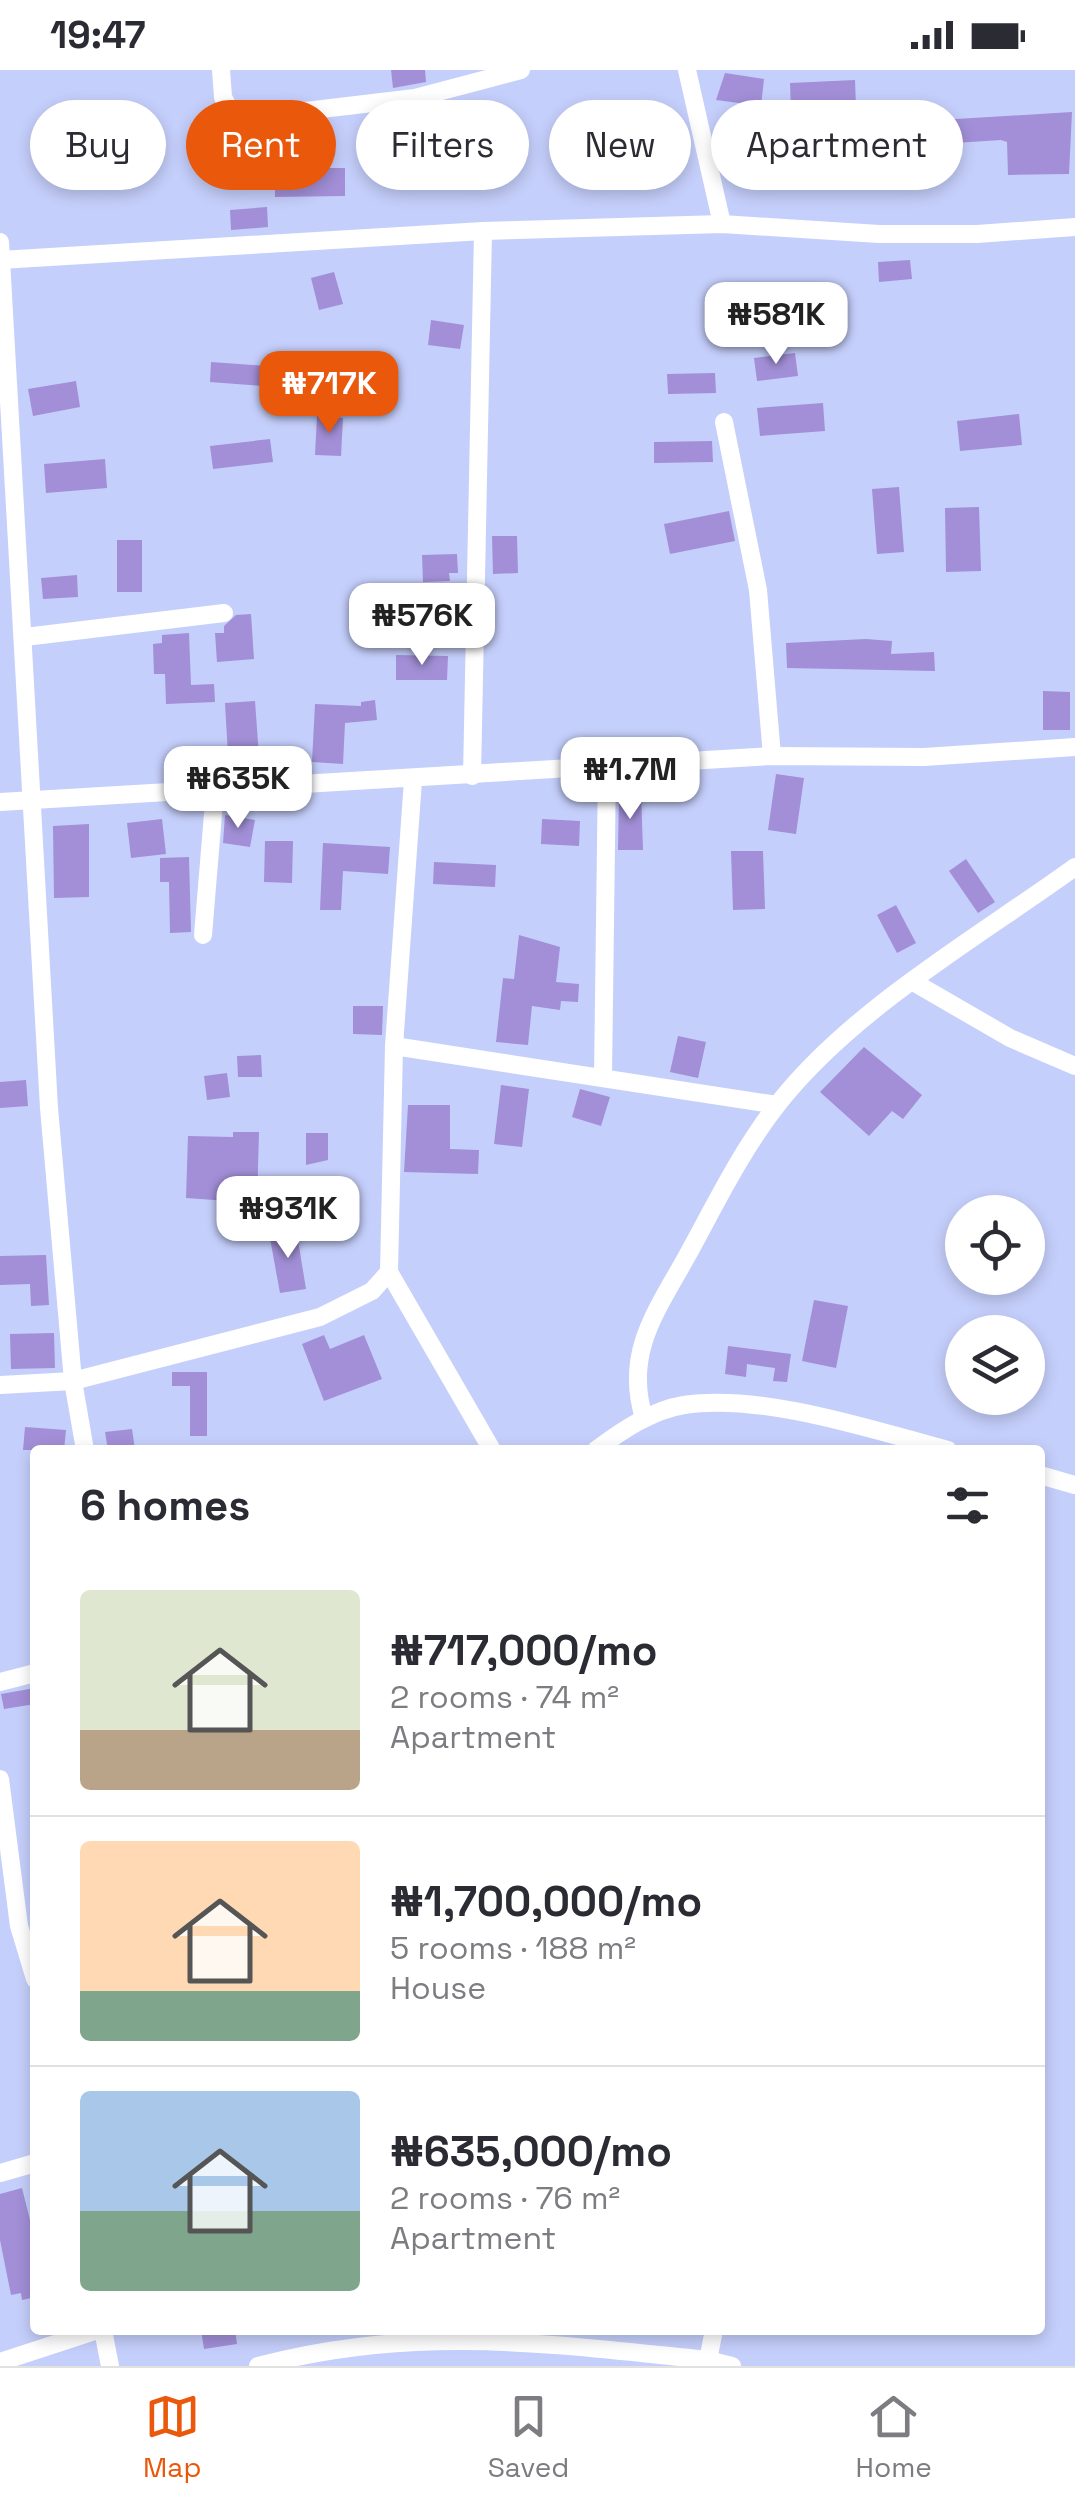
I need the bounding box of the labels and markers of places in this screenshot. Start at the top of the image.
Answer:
pin: ₦581K [706,282,846,367]
pin: ₦717K [259,351,399,436]
pin: ₦576K [352,583,492,668]
pin: ₦1.7M [560,737,700,822]
pin: ₦635K [168,746,308,831]
pin: ₦931K [218,1176,358,1261]

